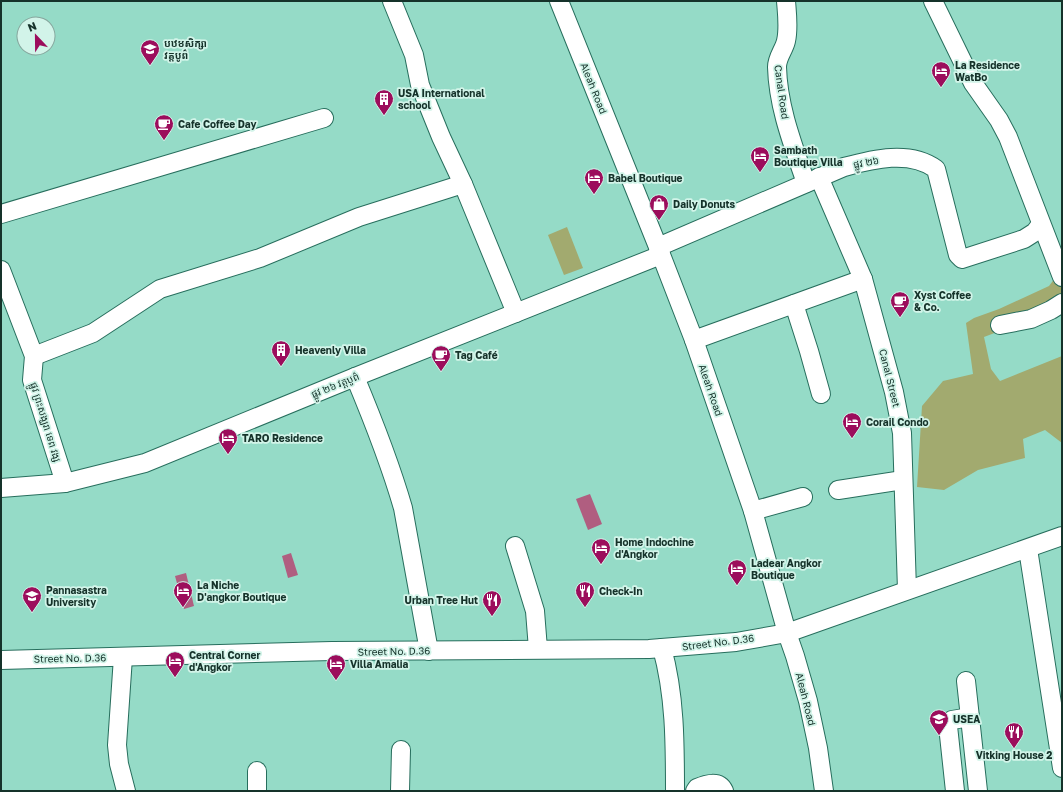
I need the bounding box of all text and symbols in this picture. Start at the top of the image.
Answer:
north arrow [16,16,56,56]
text: N [26,19,38,34]
place label: បឋមសិក្សា វត្តបូព៌ [164,37,207,62]
school or university icon: បឋមសិក្សា វត្តបូព៌ [139,38,161,66]
place label: La Residence WatBo [955,59,1020,83]
hotel icon: La Residence WatBo [930,60,952,88]
street label: Aleah Road [578,61,610,115]
street label: Canal Road [772,64,792,120]
place label: USA International school [398,87,485,111]
building icon: USA International school [373,88,395,116]
cafe icon: Cafe Coffee Day [153,113,175,141]
place label: Cafe Coffee Day [178,118,257,130]
place label: Sambath Boutique Villa [774,144,843,168]
hotel icon: Sambath Boutique Villa [749,145,771,173]
street label: ផ្លូវ ២៦ [852,154,881,174]
hotel icon: Babel Boutique [583,167,605,195]
place label: Babel Boutique [608,172,683,184]
shop icon: Daily Donuts [648,193,670,221]
place label: Daily Donuts [673,198,735,210]
place label: Xyst Coffee & Co. [914,289,971,313]
cafe icon: Xyst Coffee & Co. [889,290,911,318]
building icon: Heavenly Villa [270,339,292,367]
place label: Heavenly Villa [295,344,366,356]
cafe icon: Tag Café [430,344,452,372]
street label: Canal Street [877,348,903,408]
place label: Tag Café [455,349,498,361]
street label: Aleah Road [697,362,725,418]
street label: ផ្លូវ ២៦ វត្តបូព៌ [309,370,362,404]
street label: ផ្លូវ ព្រះសង្ឃរា ទេព វង្ស [24,381,64,464]
hotel icon: Corail Condo [841,411,863,439]
place label: Corail Condo [866,416,929,428]
hotel icon: TARO Residence [217,427,239,455]
place label: TARO Residence [242,432,323,444]
place label: Home Indochine d'Angkor [615,536,694,560]
hotel icon: Home Indochine d'Angkor [590,537,612,565]
place label: Ladear Angkor Boutique [751,557,822,581]
hotel icon: Ladear Angkor Boutique [726,558,748,586]
place label: La Niche D'angkor Boutique [197,579,286,603]
hotel icon: La Niche D'angkor Boutique [172,580,194,608]
restaurant icon: Check-In [574,580,596,608]
place label: Pannasastra University [46,584,107,608]
school or university icon: Pannasastra University [21,585,43,613]
place label: Check-In [599,585,643,597]
restaurant icon: Urban Tree Hut [481,589,503,617]
place label: Urban Tree Hut [405,594,478,606]
street label: Street No. D.36 [681,632,755,652]
street label: Street No. D.36 [358,644,430,658]
place label: Central Corner d'Angkor [189,649,260,673]
hotel icon: Central Corner d'Angkor [164,650,186,678]
street label: Street No. D.36 [34,651,106,665]
hotel icon: Villa Amalia [325,653,347,681]
place label: Villa Amalia [350,658,409,670]
street label: Aleah Road [794,671,818,727]
school or university icon: USEA [928,708,950,736]
place label: USEA [953,713,980,725]
restaurant icon: Vitking House 2 [1003,721,1025,749]
place label: Vitking House 2 [976,749,1052,761]

